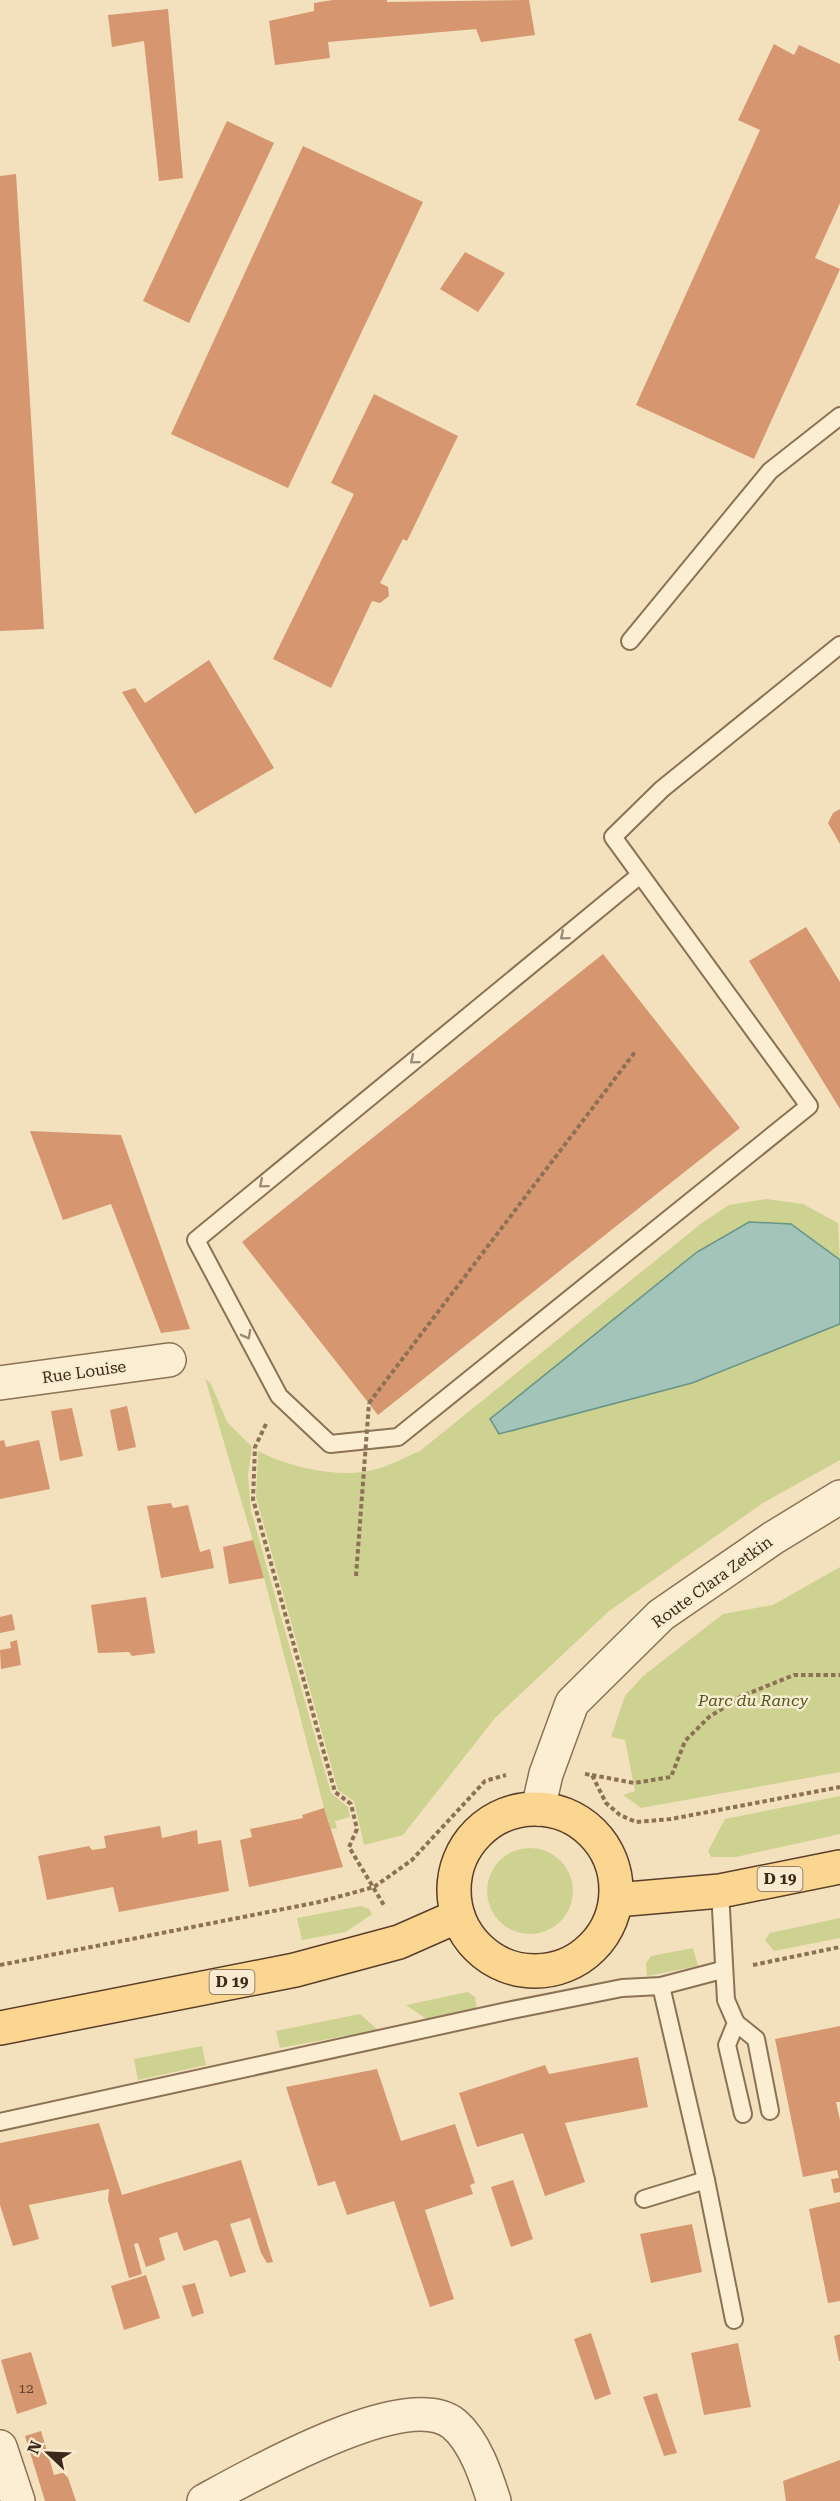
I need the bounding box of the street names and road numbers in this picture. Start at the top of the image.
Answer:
street label: Rue Louise [41,1357,128,1387]
street label: Route Clara Zetkin [648,1532,776,1632]
road number: D 19 [758,1867,802,1891]
road number: D 19 [210,1970,254,1994]

